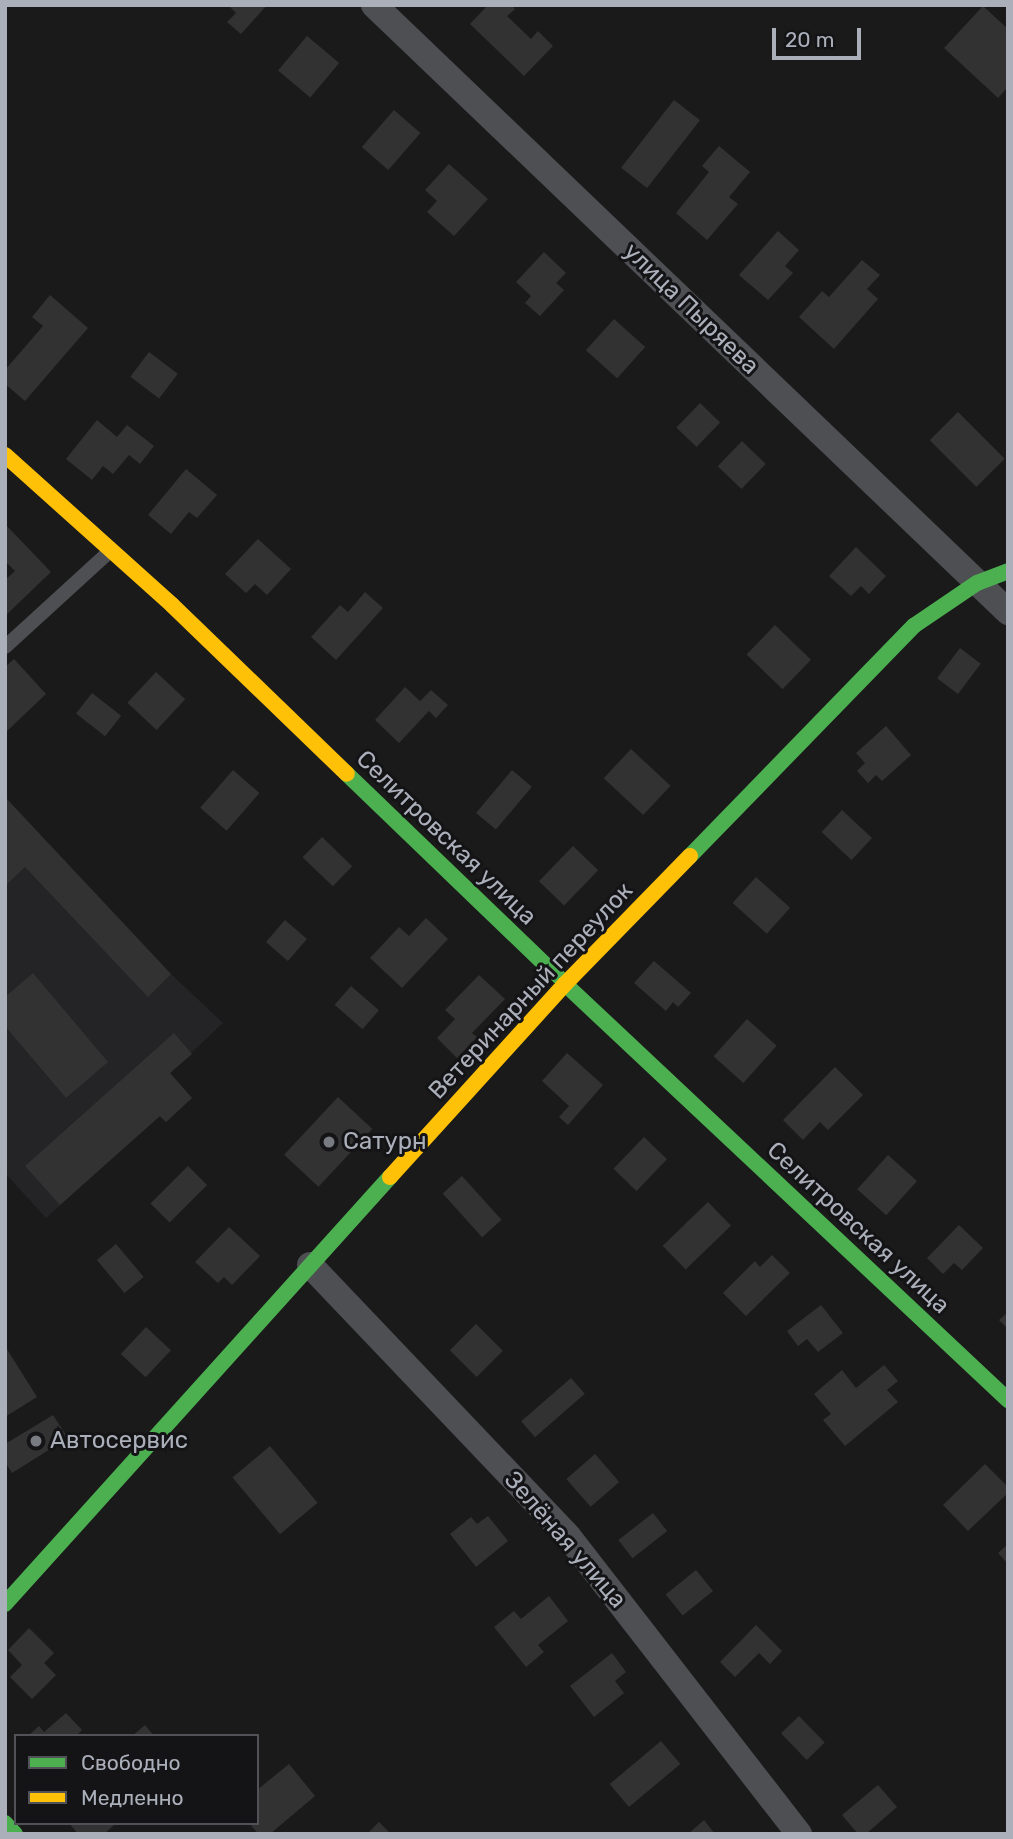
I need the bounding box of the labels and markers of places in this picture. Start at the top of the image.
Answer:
place label: Сатурн [343,1128,427,1156]
marker: Сатурн [321,1134,337,1150]
place label: Автосервис [50,1427,188,1455]
marker: Автосервис [28,1433,44,1449]

